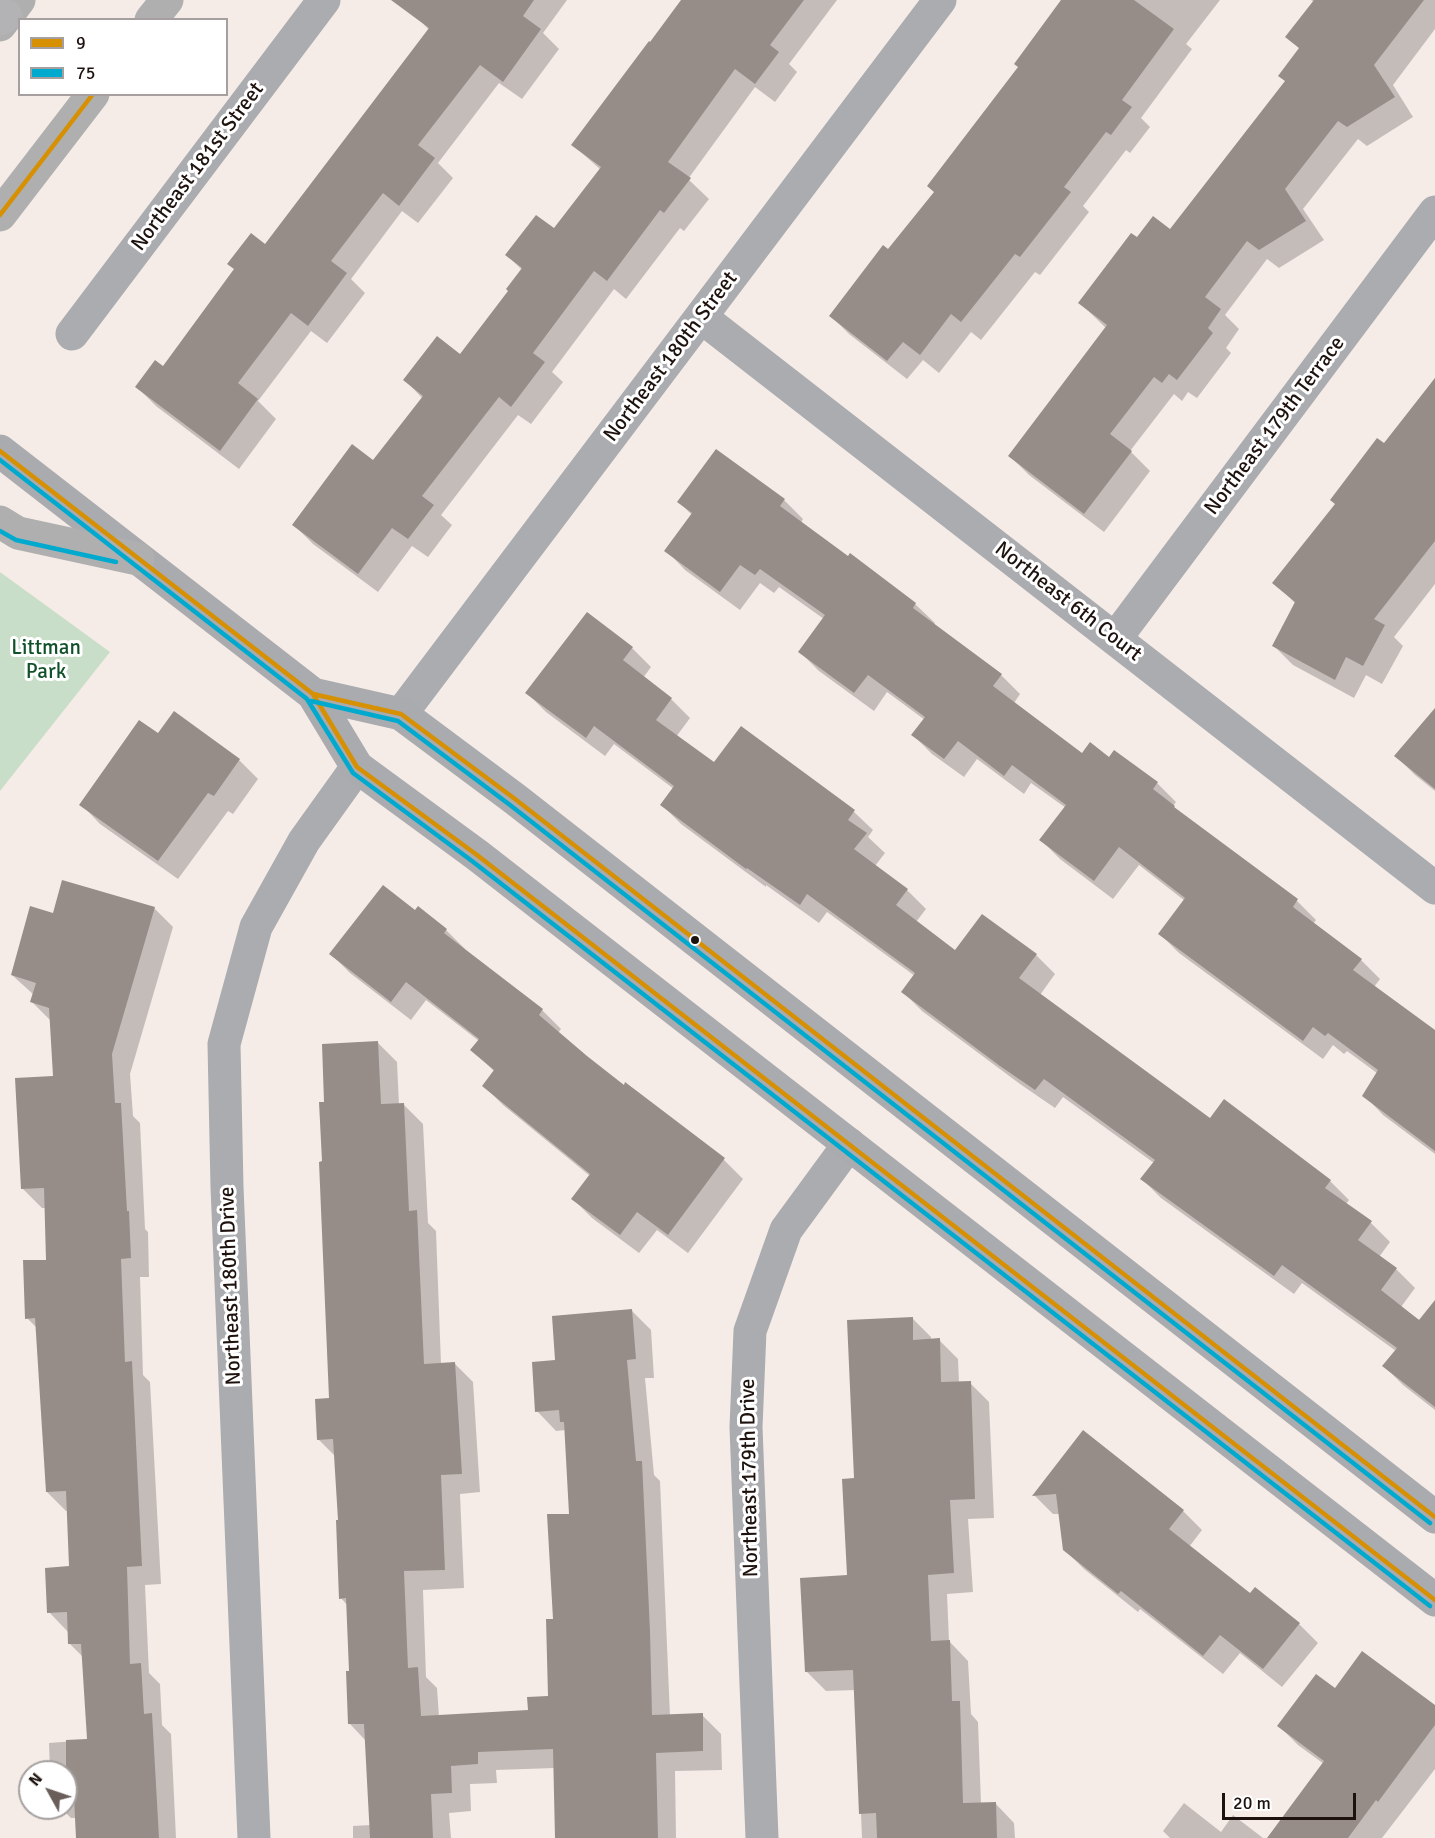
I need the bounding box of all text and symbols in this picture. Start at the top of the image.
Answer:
legend [18,18,228,96]
text: 9 [76,32,86,54]
text: 75 [76,62,95,84]
street label: Northeast 181st Street [126,78,270,256]
street label: Northeast 180th Street [599,267,743,447]
street label: Northeast 179th Terrace [1200,332,1350,520]
street label: Northeast 6th Court [989,537,1147,667]
park label: Littman Park [11,635,81,685]
unlabelled marker [689,934,701,946]
street label: Northeast 180th Drive [215,1186,247,1386]
street label: Northeast 179th Drive [736,1378,764,1578]
north arrow [18,1760,78,1820]
text: N [24,1769,47,1790]
scale bar [1225,1781,1358,1819]
text: 20 m [1233,1792,1271,1814]

